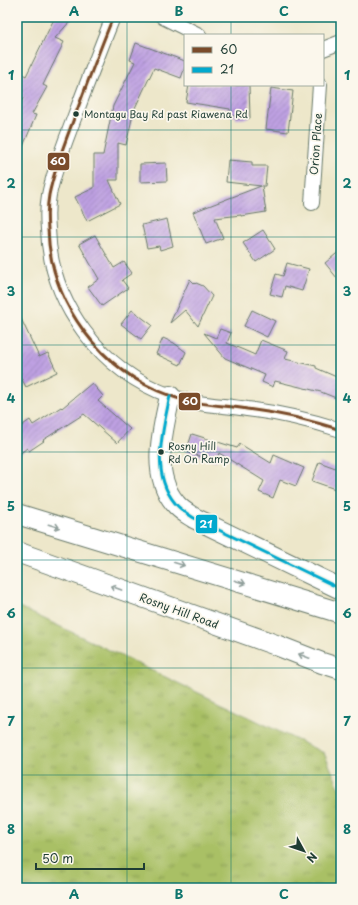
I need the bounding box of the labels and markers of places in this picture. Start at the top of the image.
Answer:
place label: Montagu Bay Rd past Riawena Rd [84,106,248,122]
marker: Montagu Bay Rd past Riawena Rd [71,109,81,119]
place label: Rosny Hill Rd On Ramp [168,438,229,466]
marker: Rosny Hill Rd On Ramp [156,447,166,457]

